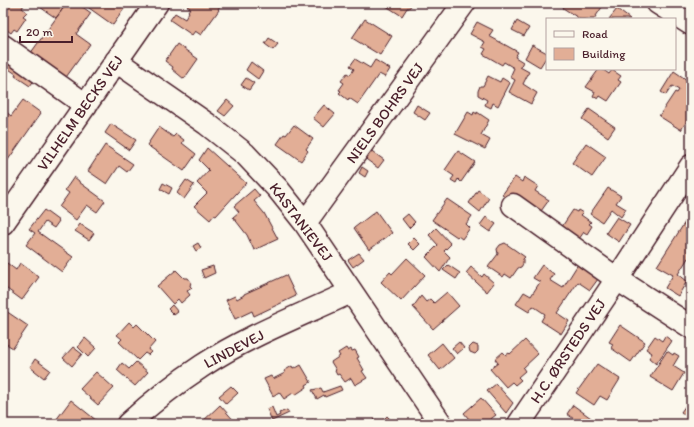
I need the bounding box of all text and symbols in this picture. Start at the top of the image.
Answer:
scale bar [20,18,72,44]
legend [546,18,676,70]
text: 20 m [26,25,53,39]
text: Road [582,27,608,41]
text: Building [582,47,626,61]
street label: VILHELM BECKS VEJ [33,52,127,174]
street label: NIELS BOHRS VEJ [342,59,428,167]
street label: KASTANIEVEJ [265,179,337,265]
street label: H.C. ØRSTEDS VEJ [526,295,610,407]
street label: LINDEVEJ [201,326,267,372]

